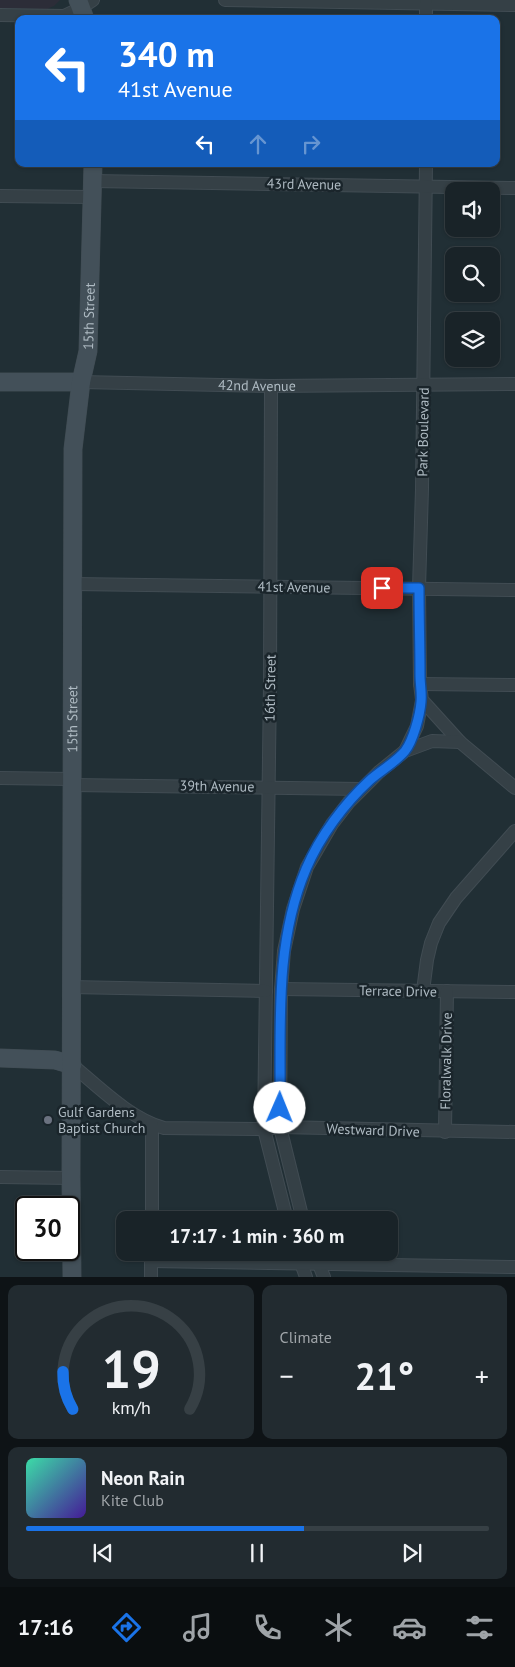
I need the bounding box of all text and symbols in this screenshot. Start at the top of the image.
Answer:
text: 340 m [118,31,215,77]
icon: left [35,35,100,100]
text: 41st Avenue [118,75,233,103]
icon: left [191,130,219,158]
icon: ahead [244,130,272,158]
icon: right [297,130,325,158]
street label: 43rd Avenue [267,174,341,194]
map controls [445,182,500,367]
button: sound [445,182,500,237]
button: search [445,247,500,302]
street label: 15th Street [79,282,99,350]
button: layers [445,312,500,367]
street label: 42nd Avenue [218,376,296,395]
street label: Park Boulevard [413,387,433,477]
pin [361,567,403,609]
icon: arrive [368,574,396,602]
street label: 41st Avenue [257,577,331,597]
street label: 16th Street [260,654,280,722]
street label: 15th Street [63,685,81,753]
street label: 39th Avenue [180,776,254,796]
street label: Terrace Drive [359,981,437,1001]
street label: Floralwalk Drive [436,1012,456,1110]
position arrow [253,1081,305,1133]
place label: Gulf Gardens Baptist Church [58,1103,146,1137]
marker: Gulf Gardens Baptist Church [42,1114,54,1126]
street label: Westward Drive [326,1119,420,1141]
speed limit sign: 30 [15,1196,80,1261]
text: 17:17 · 1 min · 360 m [170,1224,344,1248]
text: Climate [280,1327,332,1347]
text: 19 [101,1335,160,1402]
text: 21° [354,1351,414,1400]
text: − [280,1357,294,1394]
text: + [475,1357,489,1394]
text: km/h [111,1396,150,1419]
text: Neon Rain [101,1466,185,1490]
text: Kite Club [101,1490,164,1510]
icon: previous [89,1539,117,1567]
icon: pause [243,1539,271,1567]
icon: next [398,1539,426,1567]
icon: directions [109,1610,144,1645]
icon: music [180,1610,215,1645]
icon: phone [250,1610,285,1645]
icon: climate [321,1610,356,1645]
icon: car [392,1610,427,1645]
icon: filters [462,1610,497,1645]
text: 17:16 [18,1613,74,1641]

